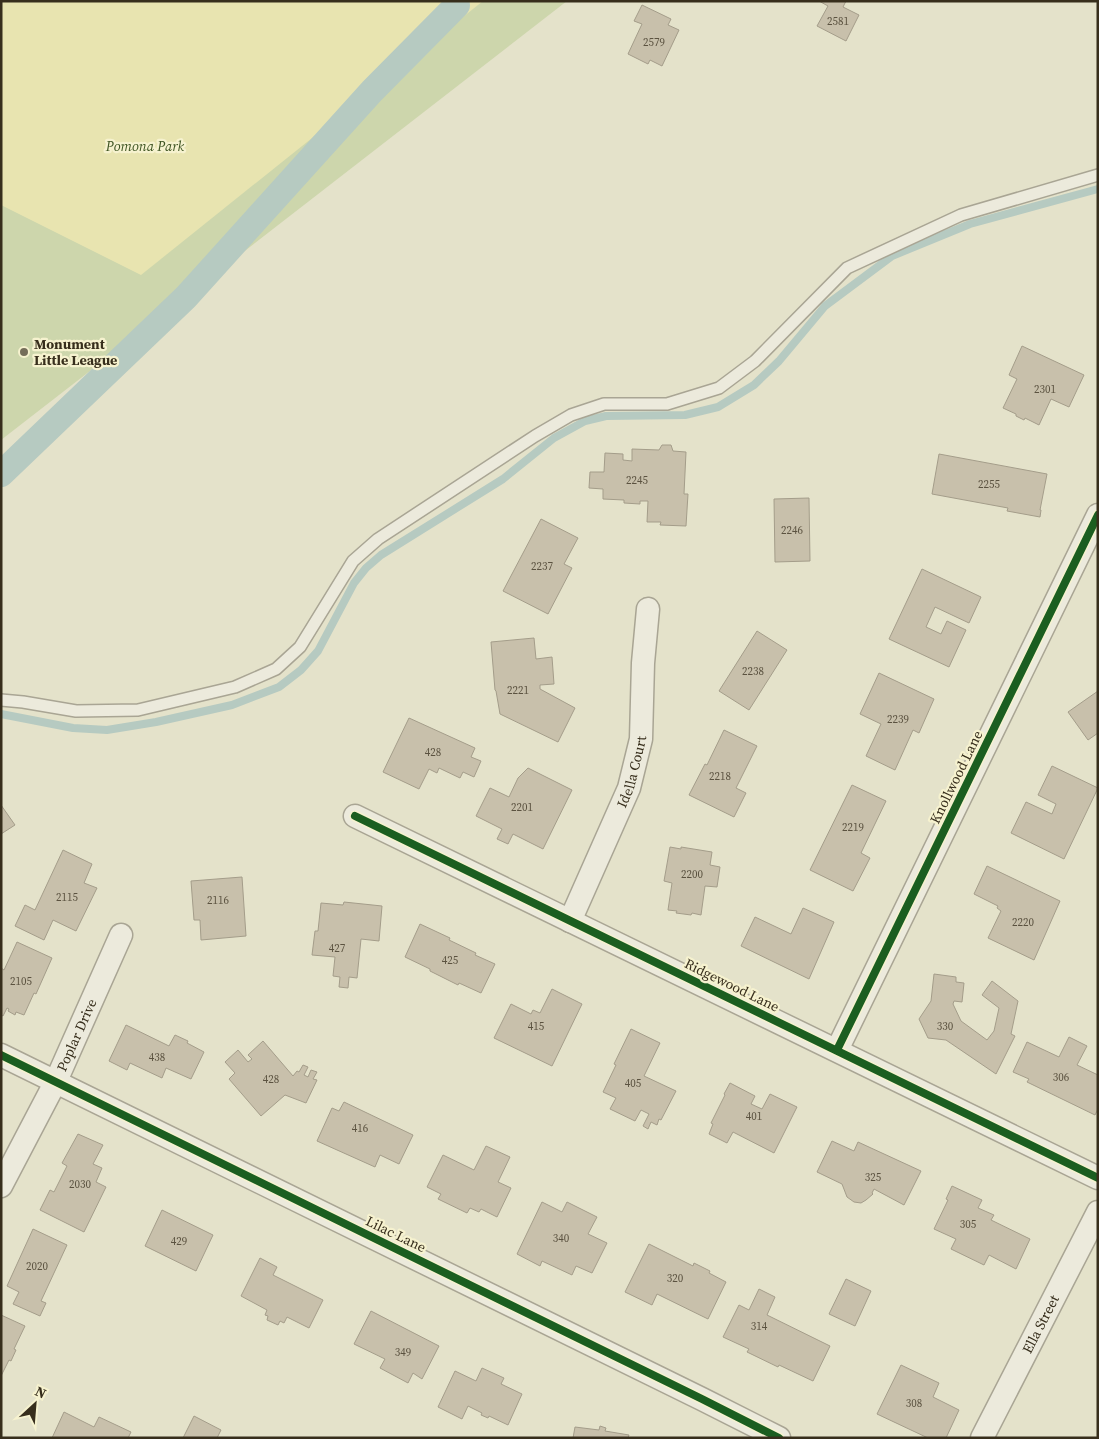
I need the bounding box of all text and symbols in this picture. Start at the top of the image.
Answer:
house number: 2581 [827,14,849,29]
house number: 2579 [643,35,665,50]
park label: Pomona Park [105,136,185,156]
place label: Monument Little League [34,334,117,370]
marker: Monument Little League [18,346,30,358]
house number: 2301 [1034,382,1056,397]
house number: 2245 [626,473,648,488]
house number: 2255 [978,477,1000,492]
house number: 2246 [781,523,803,538]
house number: 2237 [531,559,553,574]
house number: 2238 [742,664,764,679]
house number: 2221 [507,683,529,698]
house number: 2239 [887,712,909,727]
street label: Knollwood Lane [925,727,987,827]
street label: Idella Court [612,735,651,811]
house number: 428 [425,745,441,760]
house number: 2218 [709,769,731,784]
house number: 2201 [511,800,533,815]
house number: 2219 [842,820,864,835]
house number: 2200 [681,867,703,882]
house number: 2115 [56,890,78,905]
house number: 2116 [207,893,229,908]
house number: 2220 [1012,915,1034,930]
house number: 427 [329,941,346,956]
house number: 425 [442,953,459,968]
street label: Ridgewood Lane [681,953,783,1017]
house number: 2105 [10,974,32,989]
street label: Poplar Drive [52,995,101,1074]
house number: 415 [528,1019,545,1034]
house number: 330 [937,1019,954,1034]
house number: 438 [149,1050,165,1065]
house number: 306 [1053,1070,1070,1085]
house number: 428 [263,1072,279,1087]
house number: 405 [625,1076,642,1091]
house number: 401 [746,1109,762,1124]
house number: 416 [352,1121,369,1136]
house number: 325 [865,1170,882,1185]
house number: 2030 [69,1177,91,1192]
street label: Lilac Lane [362,1211,430,1257]
house number: 305 [960,1217,977,1232]
house number: 340 [553,1231,570,1246]
house number: 429 [171,1234,187,1249]
house number: 2020 [26,1259,48,1274]
house number: 320 [667,1271,684,1286]
street label: Ella Street [1017,1291,1064,1357]
house number: 314 [751,1319,768,1334]
house number: 349 [395,1345,411,1360]
north arrow [10,1379,60,1429]
text: N [32,1381,50,1404]
house number: 308 [906,1396,922,1411]

